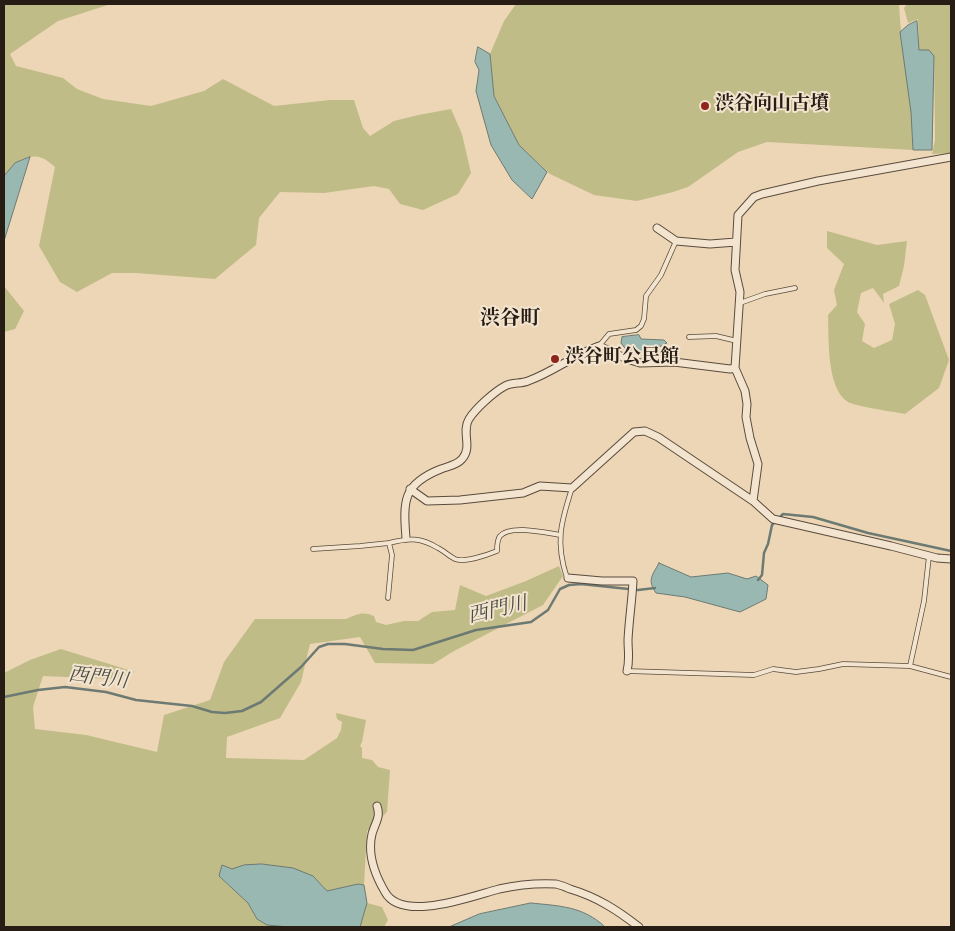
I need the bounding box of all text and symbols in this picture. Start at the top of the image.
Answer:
place label: 渋谷向山古墳 [715,95,829,117]
marker: 渋谷向山古墳 [699,100,711,112]
district label: 渋谷町 [480,308,540,332]
place label: 渋谷町公民館 [565,348,679,370]
marker: 渋谷町公民館 [549,353,561,365]
water label: 西門川 [466,594,530,630]
water label: 西門川 [67,664,129,696]

